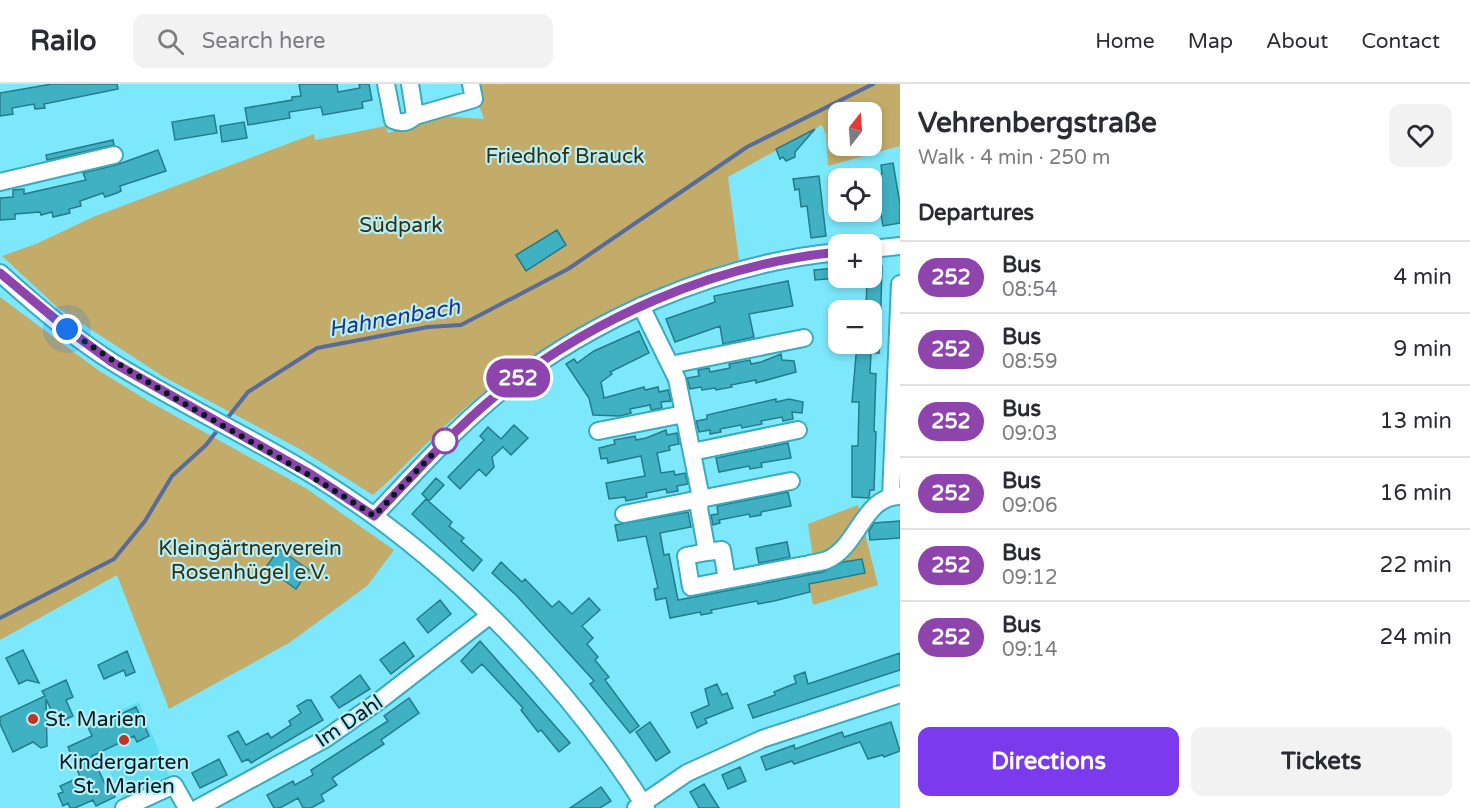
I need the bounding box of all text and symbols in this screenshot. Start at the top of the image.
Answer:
search box [133,14,553,68]
text: Railo [30,24,97,58]
icon: search [154,25,187,58]
text: Search here [202,28,325,54]
text: Home [1095,29,1155,54]
text: Map [1188,29,1233,54]
text: About [1266,29,1328,54]
text: Contact [1361,29,1440,54]
north arrow [828,102,882,156]
map controls [828,102,882,354]
button: heart [1389,104,1452,167]
text: Vehrenbergstraße [918,106,1157,140]
park label: Friedhof Brauck [485,144,645,169]
text: Walk · 4 min · 250 m [918,146,1110,170]
button: locate [828,168,882,222]
text: Departures [918,200,1034,226]
park label: Südpark [359,213,443,238]
button: + [828,234,882,288]
text: Bus [1002,252,1041,278]
text: 4 min [1393,264,1452,290]
text: 252 [931,265,971,290]
text: 08:54 [1002,278,1057,302]
water label: Hahnenbach [326,294,463,342]
button: − [828,300,882,354]
your location [52,314,82,344]
text: Bus [1002,324,1041,350]
text: 9 min [1393,336,1452,362]
text: 252 [931,337,971,362]
text: 08:59 [1002,350,1057,374]
line badge: 252 [484,358,552,398]
text: 252 [498,366,538,391]
text: Bus [1002,396,1041,422]
text: 13 min [1380,408,1452,434]
text: 252 [931,409,971,434]
text: 09:03 [1002,422,1057,446]
unlabelled marker [432,428,458,454]
text: Bus [1002,468,1041,494]
text: 16 min [1380,480,1452,506]
text: 252 [931,481,971,506]
text: 09:06 [1002,494,1057,518]
park label: Kleingärtnerverein Rosenhügel e.V. [158,536,342,585]
text: Bus [1002,540,1041,566]
text: 22 min [1380,552,1452,578]
text: 252 [931,553,971,578]
text: 09:12 [1002,566,1057,590]
text: Bus [1002,612,1041,638]
text: 24 min [1380,624,1452,650]
text: 252 [931,625,971,650]
text: 09:14 [1002,638,1057,662]
street label: Im Dahl [311,690,388,753]
place label: St. Marien [45,707,146,732]
marker: St. Marien [26,712,40,726]
button: Directions [918,727,1179,796]
button: Tickets [1191,727,1452,796]
marker: Kindergarten St. Marien [117,733,131,747]
place label: Kindergarten St. Marien [59,750,189,799]

